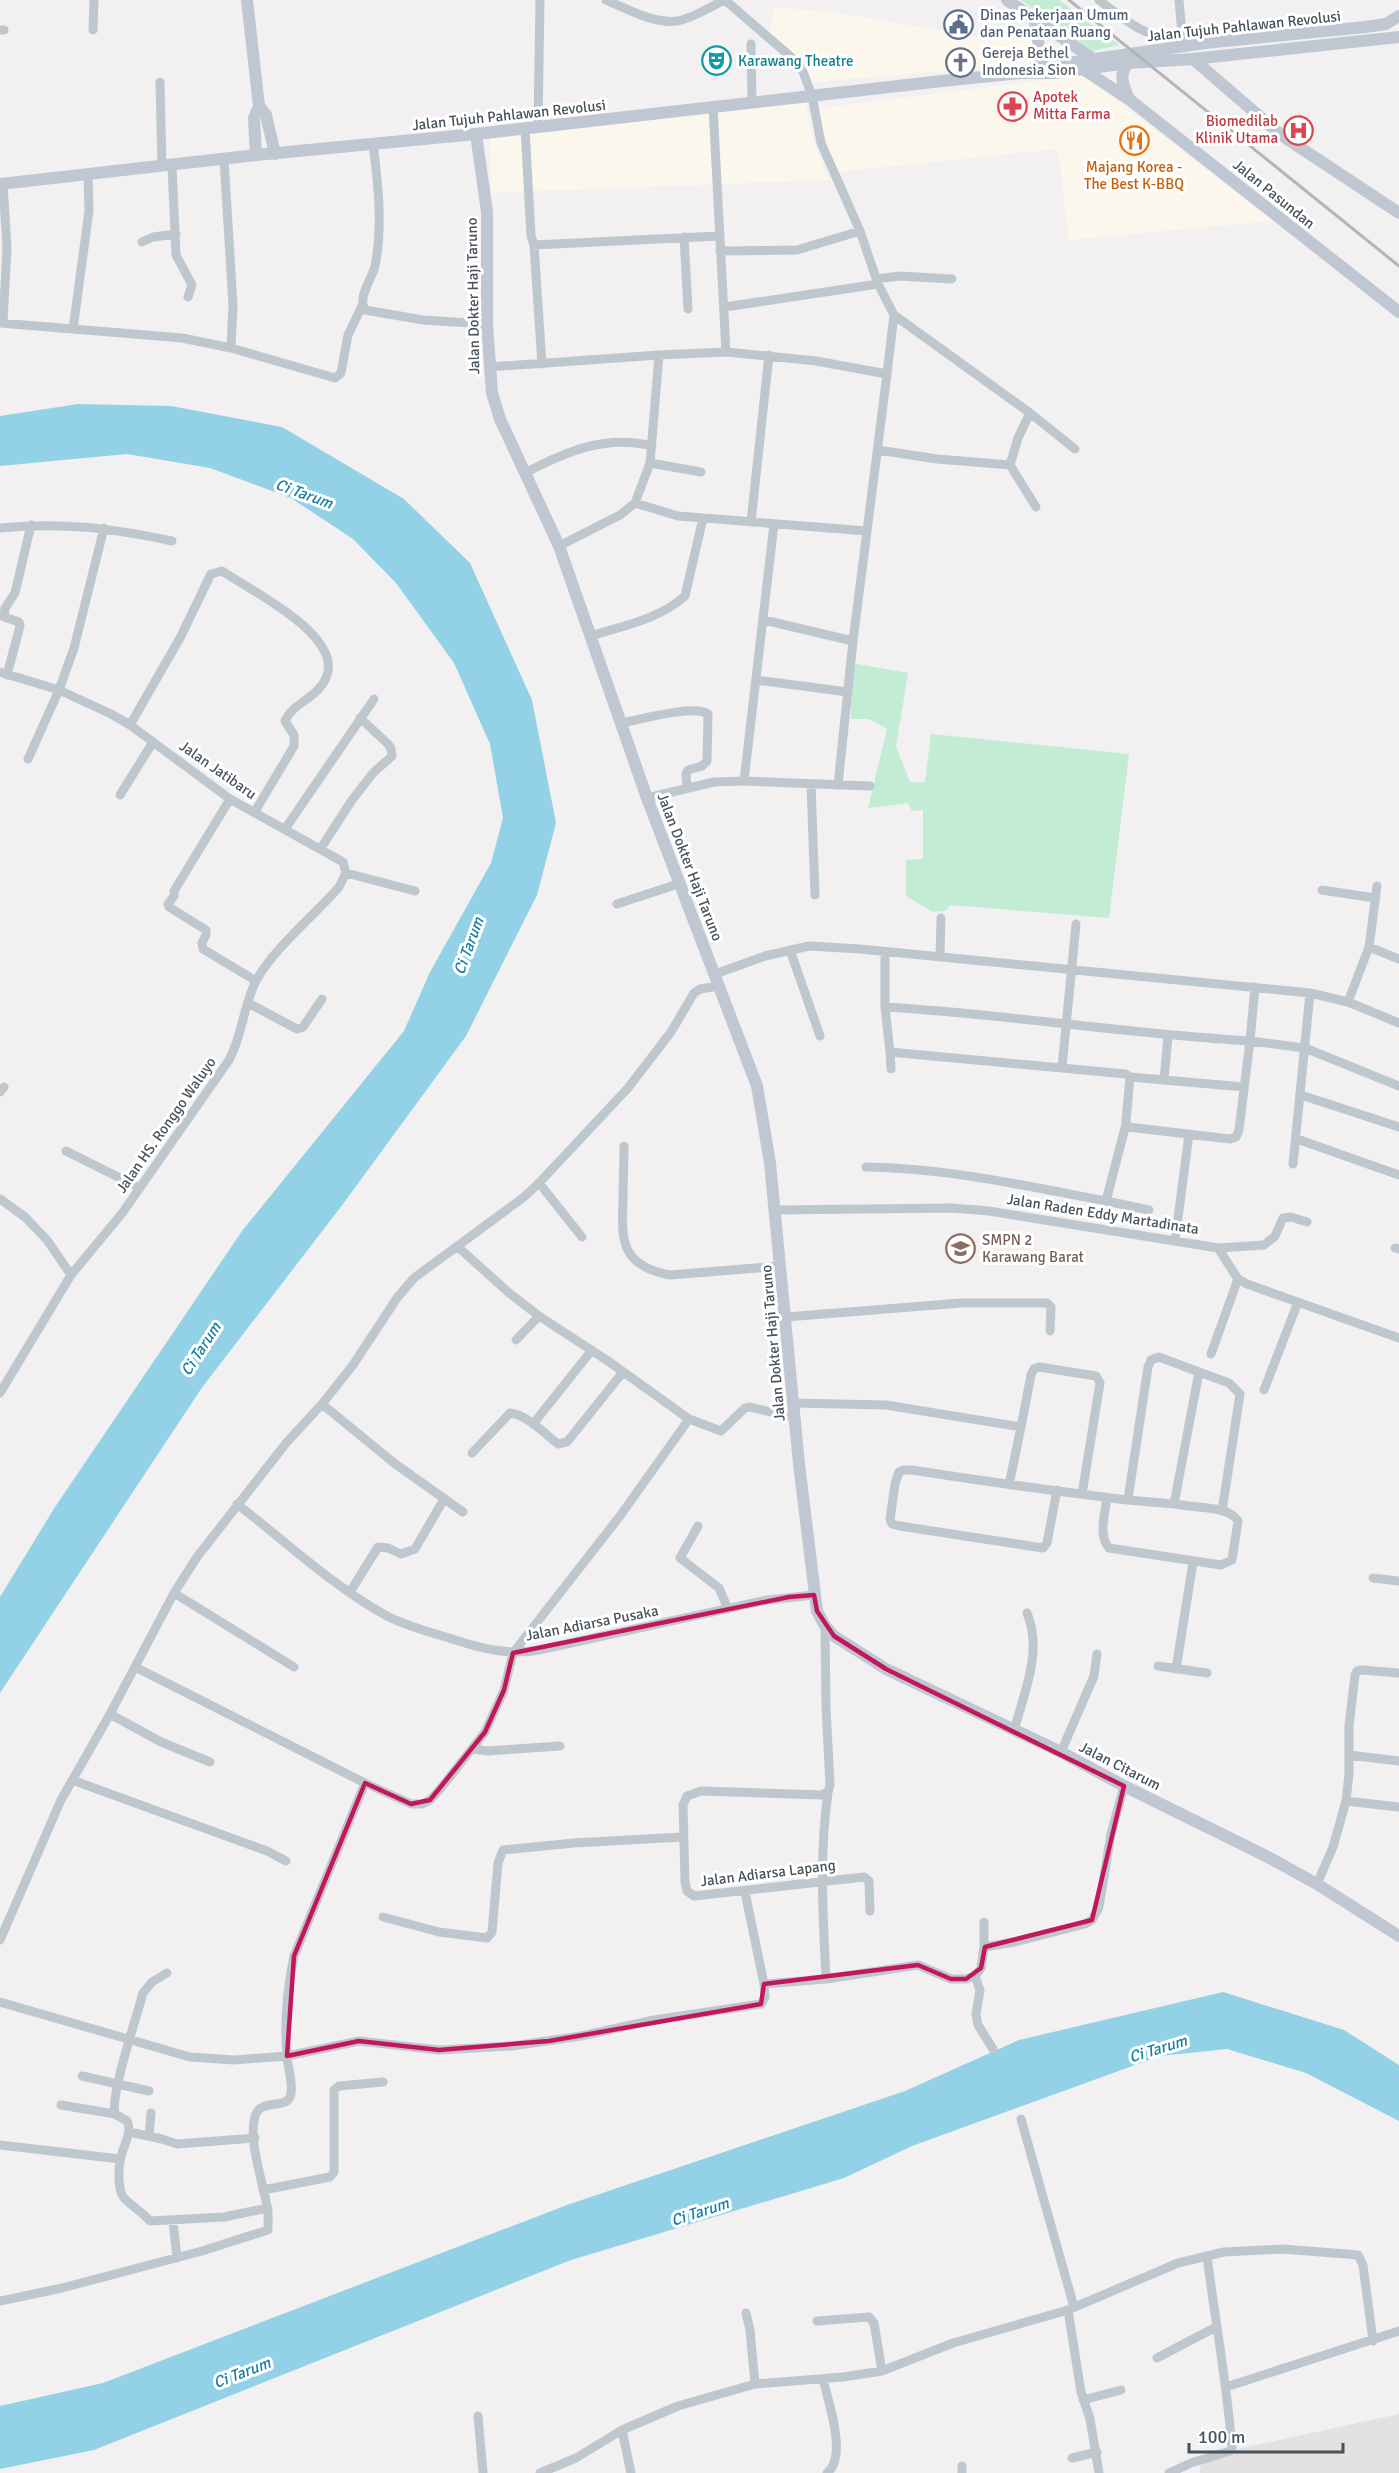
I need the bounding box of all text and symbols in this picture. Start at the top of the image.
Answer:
place label: Dinas Pekerjaan Umum dan Penataan Ruang [980,6,1129,41]
street label: Jalan Tujuh Pahlawan Revolusi [1146,7,1342,45]
public building icon: Dinas Pekerjaan Umum dan Penataan Ruang [943,8,975,40]
place label: Gereja Bethel Indonesia Sion [982,44,1076,79]
theatre icon: Karawang Theatre [701,45,733,77]
church icon: Gereja Bethel Indonesia Sion [945,46,977,78]
place label: Karawang Theatre [738,52,854,70]
place label: Apotek Mitta Farma [1033,88,1111,123]
pharmacy icon: Apotek Mitta Farma [996,90,1028,122]
street label: Jalan Tujuh Pahlawan Revolusi [411,96,607,134]
place label: Biomedilab Klinik Utama [1195,112,1278,147]
hospital icon: Biomedilab Klinik Utama [1283,114,1315,146]
restaurant icon: Majang Korea - The Best K-BBQ [1118,124,1150,156]
street label: Jalan Pasundan [1230,156,1318,232]
place label: Majang Korea - The Best K-BBQ [1084,158,1184,193]
street label: Jalan Dokter Haji Taruno [463,217,483,375]
water label: Ci Tarum [273,474,337,514]
street label: Jalan Jatibaru [176,737,260,803]
street label: Jalan Dokter Haji Taruno [653,791,727,944]
water label: Ci Tarum [449,913,489,977]
street label: Jalan HS. Ronggo Waluyo [112,1053,220,1196]
street label: Jalan Raden Eddy Martadinata [1006,1190,1200,1238]
place label: SMPN 2 Karawang Barat [982,1231,1084,1266]
school or university icon: SMPN 2 Karawang Barat [945,1233,977,1265]
street label: Jalan Dokter Haji Taruno [757,1264,789,1422]
water label: Ci Tarum [176,1317,226,1379]
street label: Jalan Adiarsa Pusaka [524,1601,660,1645]
street label: Jalan Citarum [1076,1738,1164,1794]
street label: Jalan Adiarsa Lapang [699,1856,837,1890]
water label: Ci Tarum [1127,2030,1191,2067]
water label: Ci Tarum [669,2193,733,2231]
water label: Ci Tarum [211,2353,275,2393]
scale bar [1189,2416,1344,2454]
text: 100 m [1198,2426,1245,2448]

